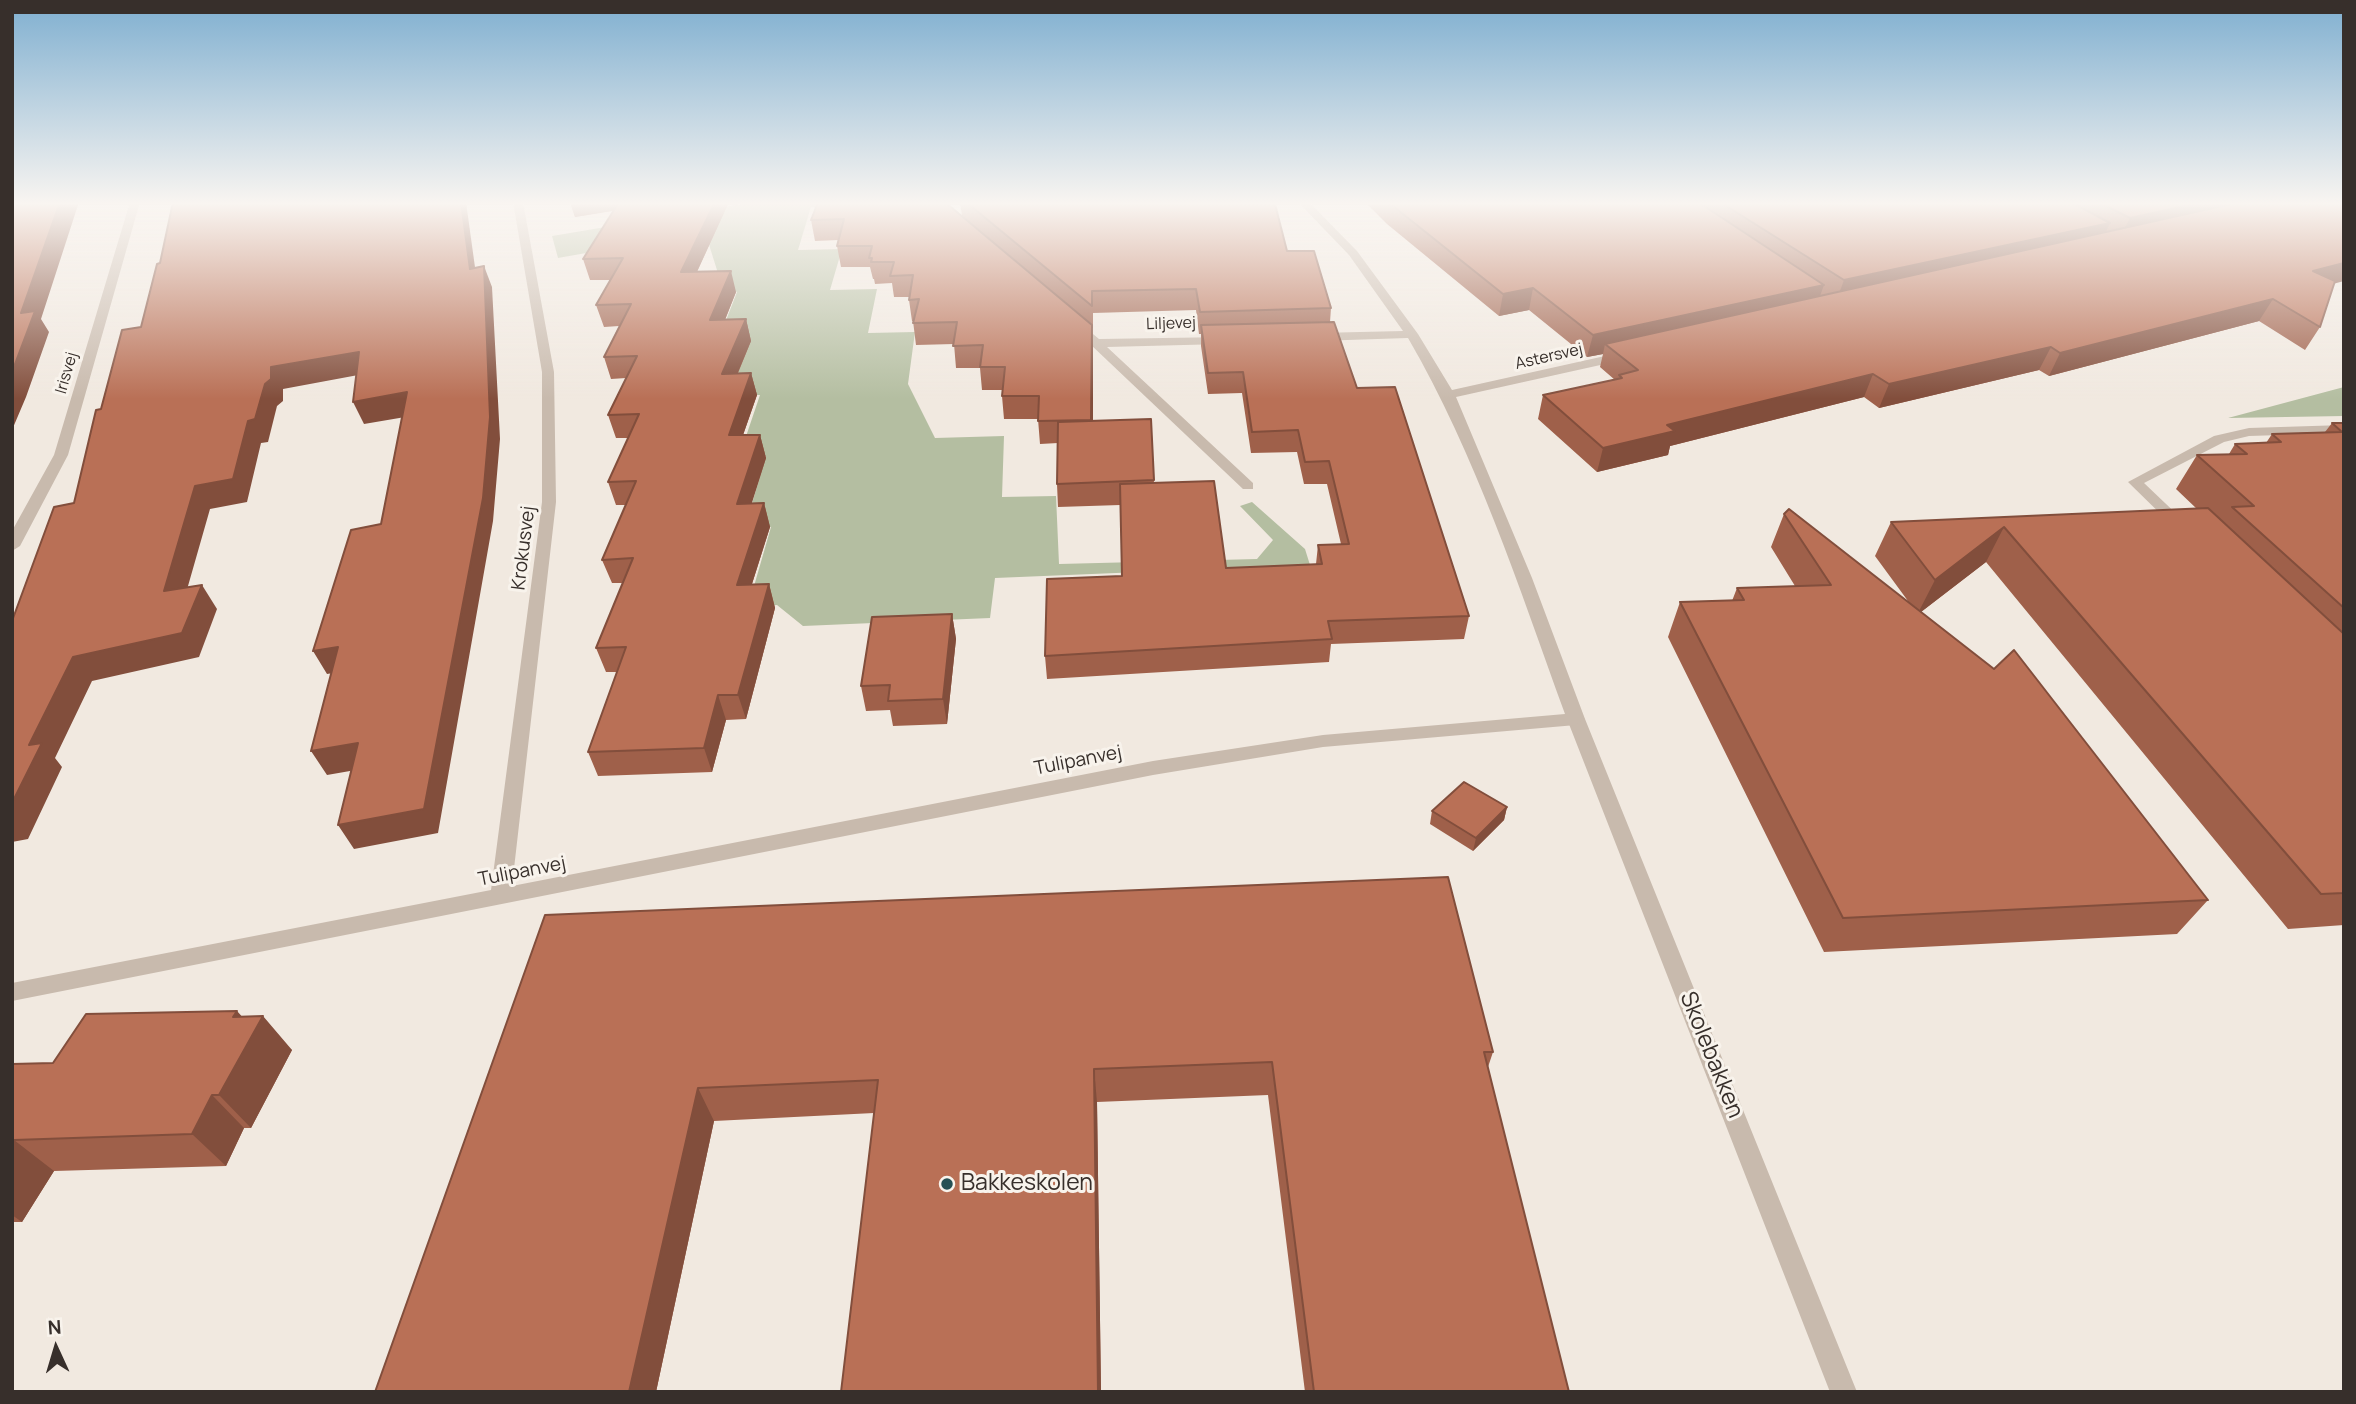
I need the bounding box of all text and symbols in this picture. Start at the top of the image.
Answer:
street label: Liljevej [1146,314,1196,334]
street label: Astersvej [1513,340,1585,374]
street label: Irisvej [52,350,82,396]
street label: Krokusvej [508,505,540,591]
street label: Tulipanvej [1032,741,1124,781]
street label: Tulipanvej [476,852,568,892]
street label: Skolebakken [1673,988,1749,1122]
place label: Bakkeskolen [961,1170,1093,1198]
marker: Bakkeskolen [939,1176,955,1192]
north arrow [21,1313,91,1383]
text: N [47,1314,62,1340]

